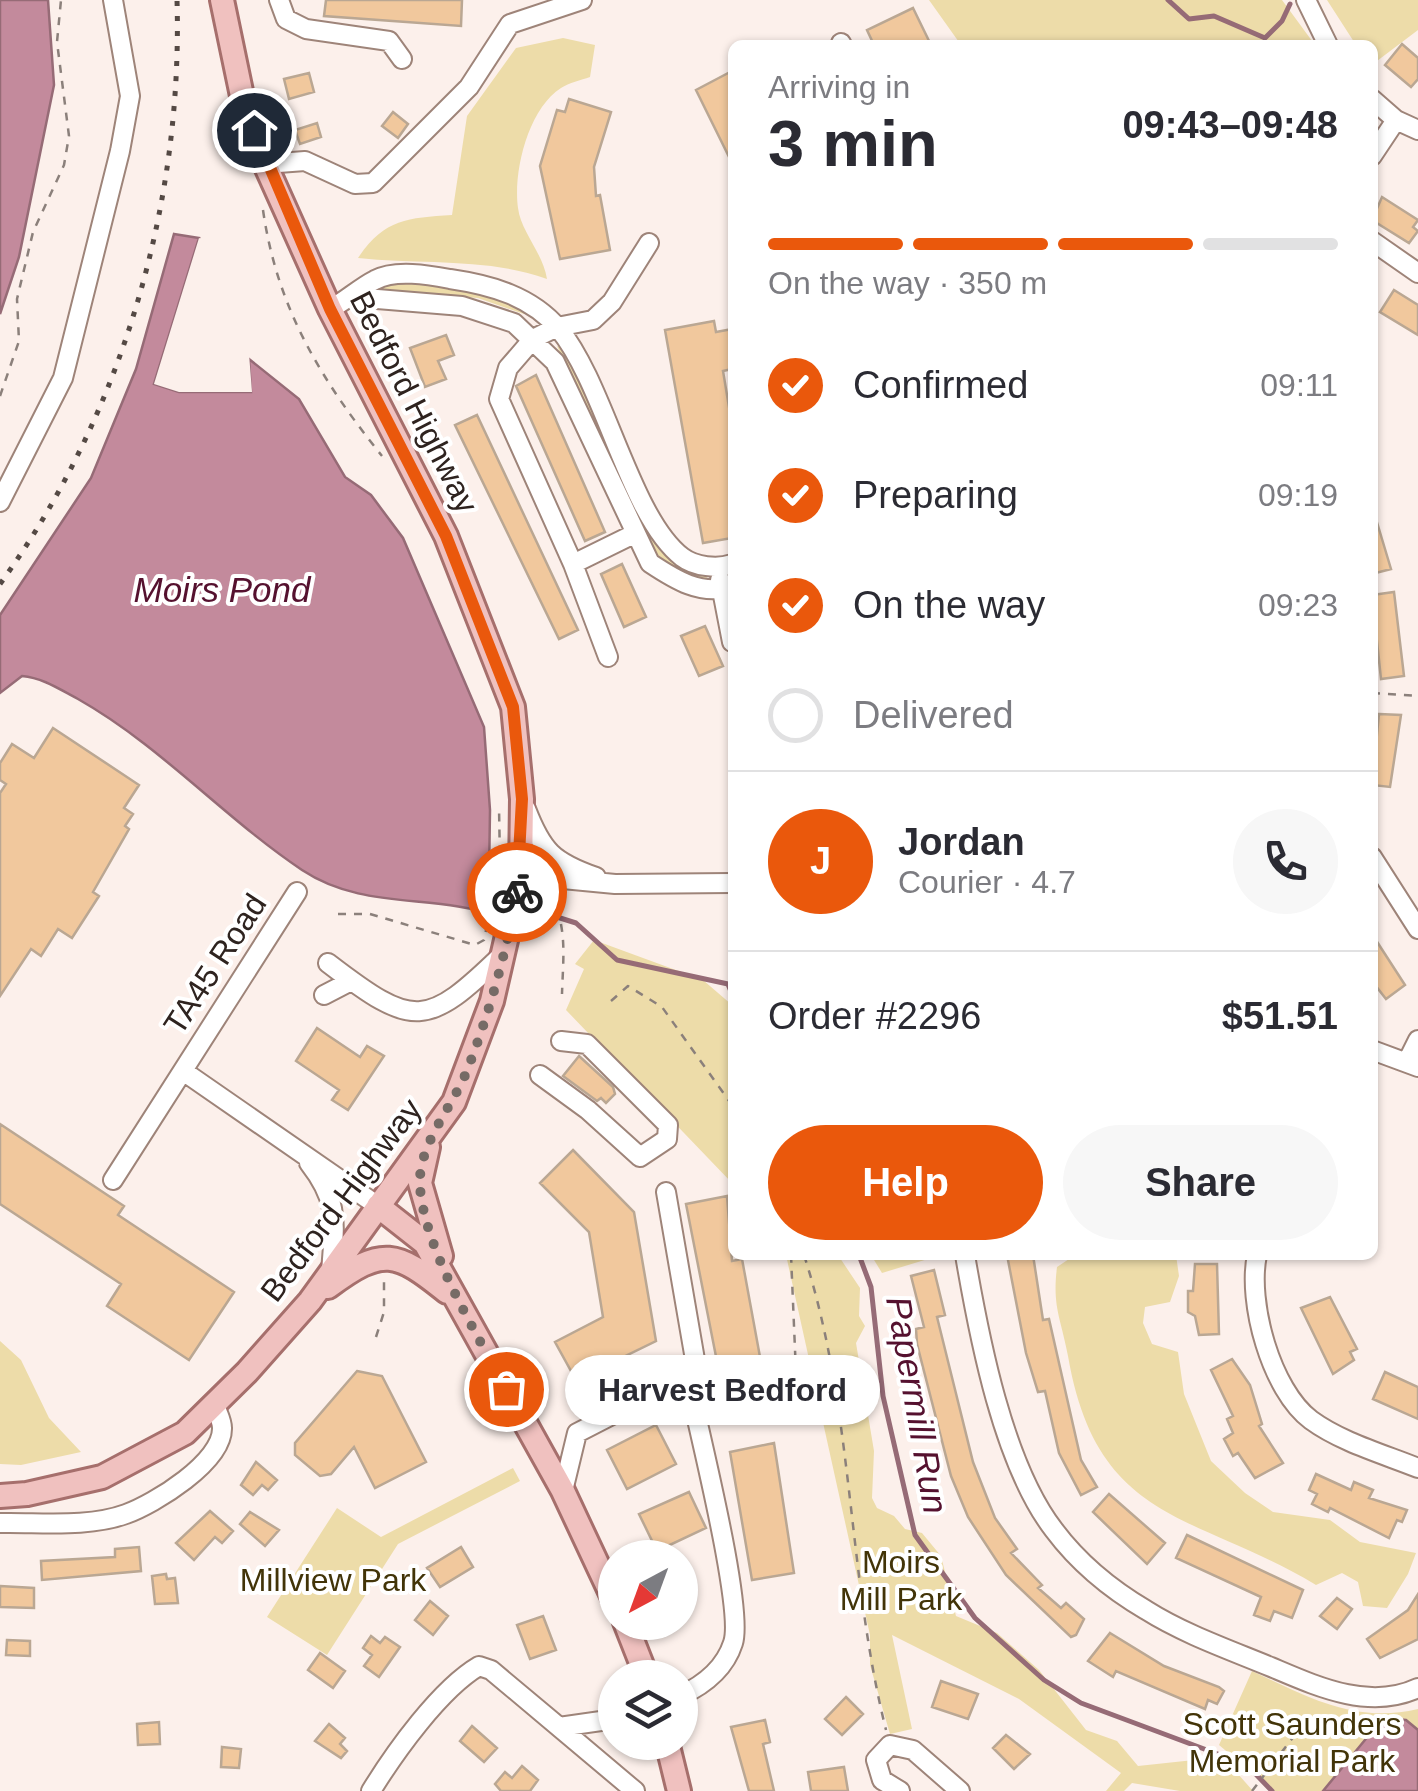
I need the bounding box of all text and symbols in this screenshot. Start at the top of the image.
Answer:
text: Arriving in [768,69,910,105]
pin [212,88,297,173]
icon: home [227,103,282,158]
text: 09:43–09:48 [1122,104,1338,146]
text: 3 min [768,107,938,180]
text: On the way · 350 m [768,265,1047,301]
street label: Bedford Highway [343,285,485,519]
icon: check [768,358,823,413]
text: Confirmed [853,364,1028,406]
text: 09:11 [1260,367,1338,403]
icon: check [768,468,823,523]
text: Preparing [853,474,1018,516]
text: 09:19 [1258,477,1338,513]
water label: Moirs Pond [133,570,312,609]
icon: check [768,578,823,633]
text: On the way [853,584,1045,626]
text: 09:23 [1258,587,1338,623]
text: Delivered [853,694,1014,736]
button: phone [1233,809,1338,914]
text: Jordan [898,821,1025,863]
text: J [810,840,831,882]
courier [467,842,567,942]
text: Courier · 4.7 [898,864,1076,900]
icon: bike [490,865,545,920]
street label: TA45 Road [156,887,274,1041]
text: Order #2296 [768,995,981,1037]
text: $51.51 [1222,995,1338,1037]
street label: Bedford Highway [253,1092,429,1308]
button: Help [768,1125,1043,1240]
button: Share [1063,1125,1338,1240]
water label: Papermill Run [879,1293,956,1517]
pin [464,1347,549,1432]
callout: Harvest Bedford [566,1354,881,1424]
icon: bag [479,1362,534,1417]
text: Harvest Bedford [598,1372,847,1408]
north arrow [598,1540,698,1640]
map controls [598,1540,698,1760]
park label: Moirs Mill Park [840,1544,963,1617]
park label: Millview Park [240,1562,427,1598]
button: layers [598,1660,698,1760]
park label: Scott Saunders Memorial Park [1183,1706,1401,1779]

